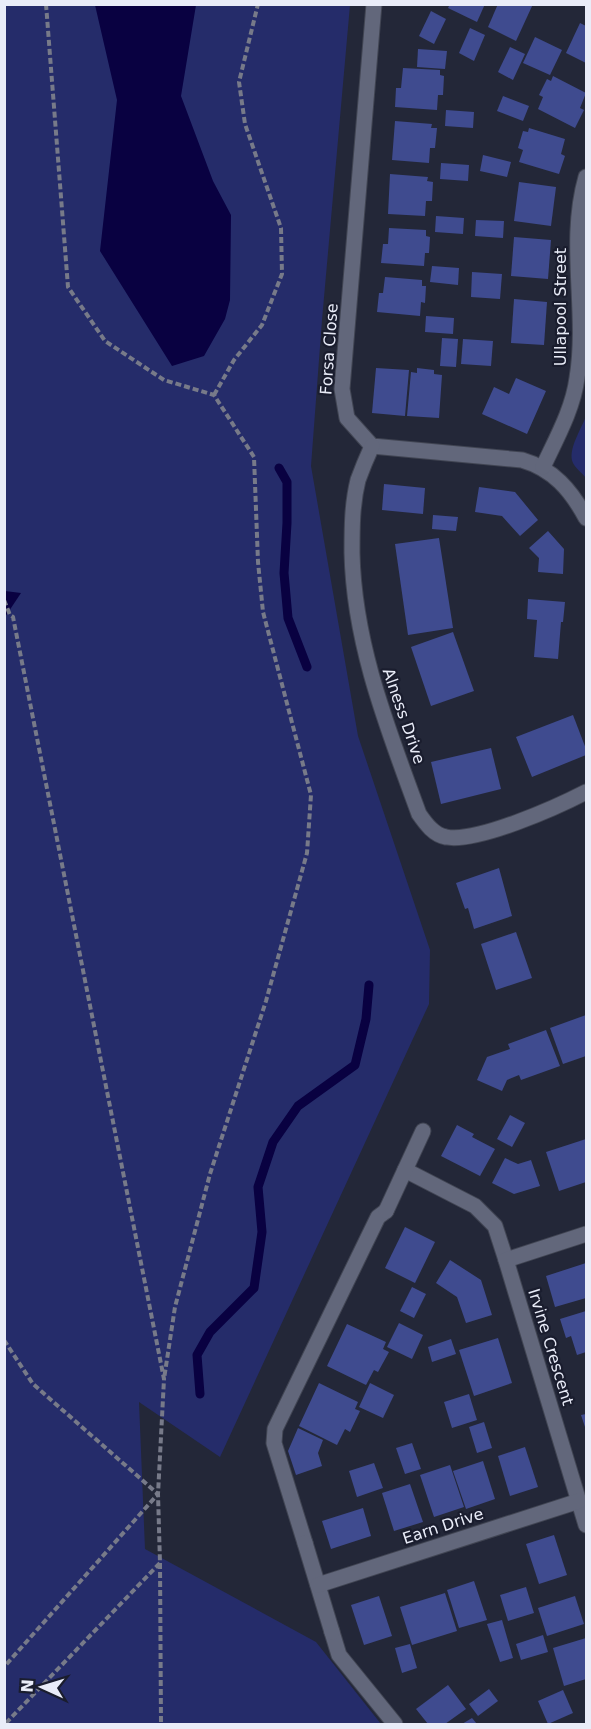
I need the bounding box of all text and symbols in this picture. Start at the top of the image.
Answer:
street label: Ullapool Street [551,248,570,366]
street label: Forsa Close [316,303,342,395]
street label: Alness Drive [379,666,429,766]
street label: Irvine Crescent [524,1286,578,1408]
street label: Earn Drive [400,1504,486,1548]
north arrow [12,1657,72,1717]
text: N [18,1679,37,1693]

